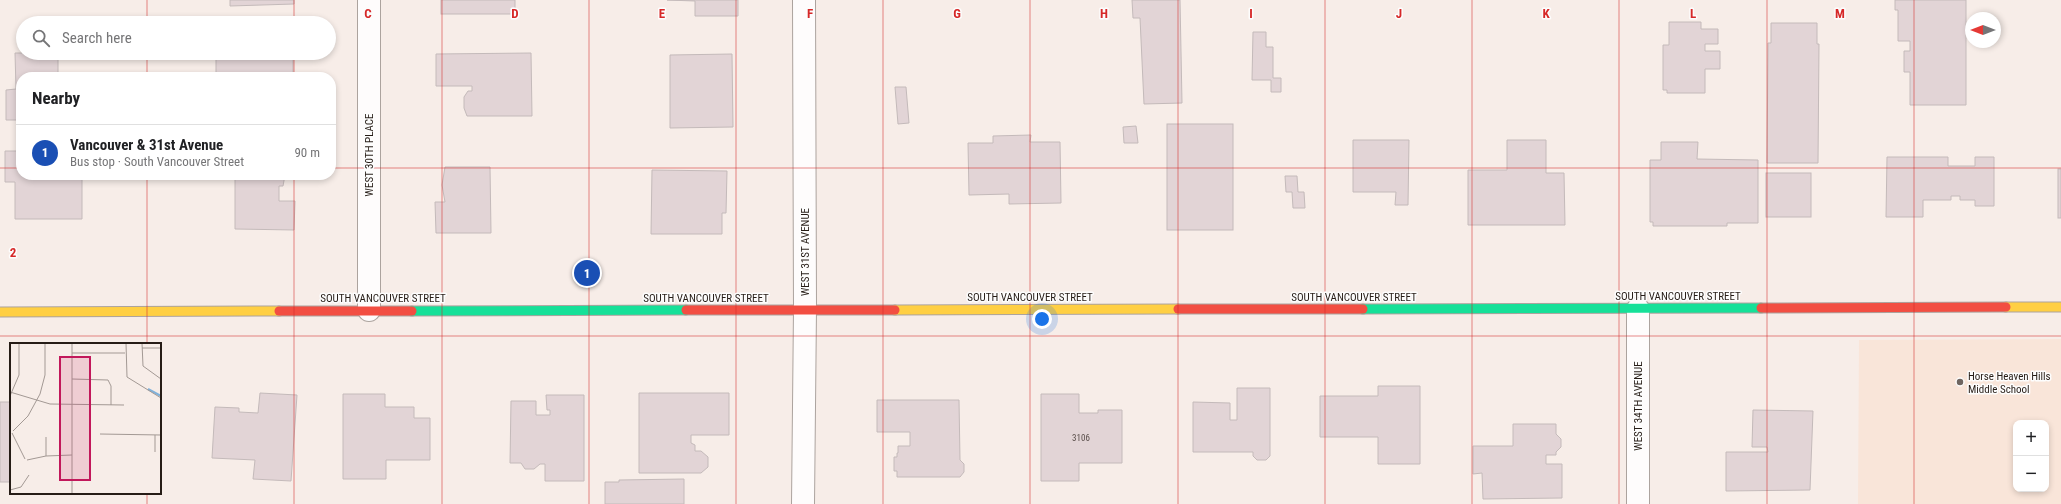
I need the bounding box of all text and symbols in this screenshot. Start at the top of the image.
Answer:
text: C [364,6,372,21]
text: D [511,6,519,21]
text: E [659,6,666,21]
text: F [807,6,813,21]
text: G [953,6,961,21]
text: H [1100,6,1108,21]
text: I [1249,6,1253,21]
text: J [1396,6,1402,21]
text: K [1542,6,1550,21]
text: L [1690,6,1696,21]
text: M [1835,6,1845,21]
north arrow [1965,12,2001,48]
search box [16,16,336,60]
icon: search [30,27,52,49]
text: Search here [62,29,132,47]
text: Nearby [32,88,80,108]
street label: WEST 30TH PLACE [363,113,376,196]
text: Vancouver & 31st Avenue [70,136,223,154]
text: 1 [42,145,48,160]
text: 90 m [294,145,320,160]
text: Bus stop · South Vancouver Street [70,154,244,169]
street label: WEST 31ST AVENUE [799,207,812,296]
text: 2 [10,245,17,260]
pin: 1 [574,258,600,288]
street label: SOUTH VANCOUVER STREET [1615,290,1741,303]
street label: SOUTH VANCOUVER STREET [967,291,1093,304]
street label: SOUTH VANCOUVER STREET [1291,291,1417,304]
street label: SOUTH VANCOUVER STREET [320,292,446,305]
street label: SOUTH VANCOUVER STREET [643,292,769,305]
your location [1032,309,1052,329]
inset map [10,343,161,494]
street label: WEST 34TH AVENUE [1632,361,1645,451]
place label: Horse Heaven Hills Middle School [1968,370,2051,396]
marker: Horse Heaven Hills Middle School [1955,377,1965,387]
map controls [2013,420,2049,492]
button: + [2013,420,2049,456]
house number: 3106 [1072,433,1090,443]
button: − [2013,456,2049,492]

